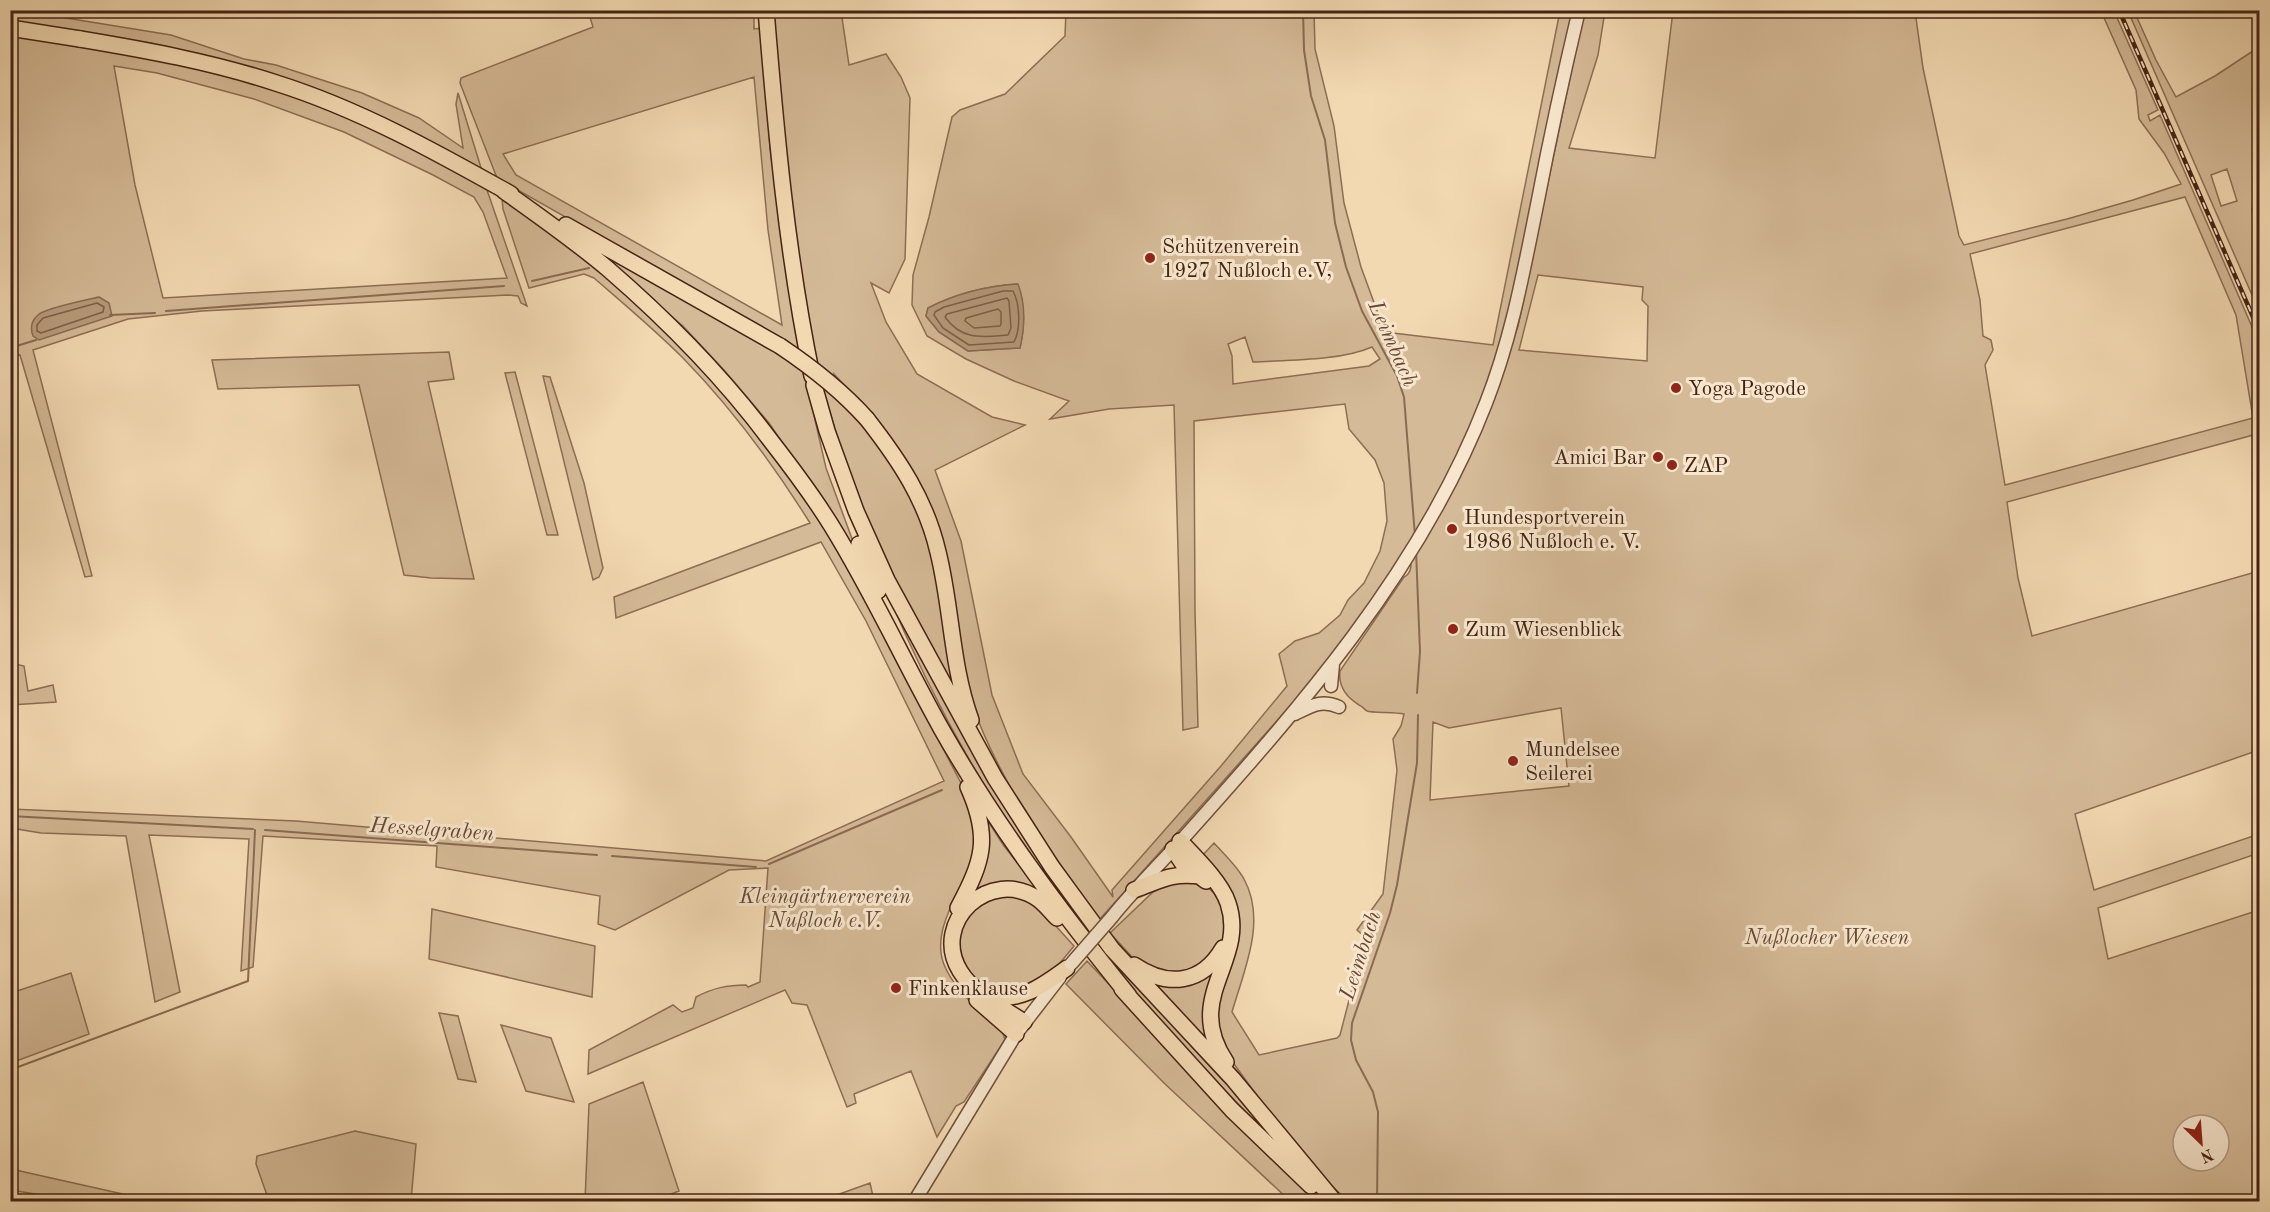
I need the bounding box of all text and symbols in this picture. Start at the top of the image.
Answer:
place label: Schützenverein 1927 Nußloch e.V, [1162,237,1332,282]
marker: Schützenverein 1927 Nußloch e.V, [1143,251,1157,265]
water label: Leimbach [1363,296,1421,390]
place label: Yoga Pagode [1688,379,1806,400]
marker: Yoga Pagode [1669,381,1683,395]
place label: Amici Bar [1553,448,1646,469]
marker: Amici Bar [1651,450,1665,464]
place label: ZAP [1684,456,1728,477]
marker: ZAP [1665,458,1679,472]
place label: Hundesportverein 1986 Nußloch e. V. [1464,508,1640,553]
marker: Hundesportverein 1986 Nußloch e. V. [1445,522,1459,536]
place label: Zum Wiesenblick [1465,620,1622,641]
marker: Zum Wiesenblick [1446,622,1460,636]
place label: Mundelsee Seilerei [1525,740,1620,785]
marker: Mundelsee Seilerei [1506,754,1520,768]
water label: Hesselgraben [368,815,495,845]
park label: Kleingärtnerverein Nußloch e.V. [738,887,911,932]
water label: Leimbach [1336,908,1386,1004]
park label: Nußlocher Wiesen [1744,928,1909,949]
place label: Finkenklause [908,979,1028,1000]
marker: Finkenklause [889,981,903,995]
north arrow [2171,1113,2231,1173]
text: N [2197,1145,2215,1165]

